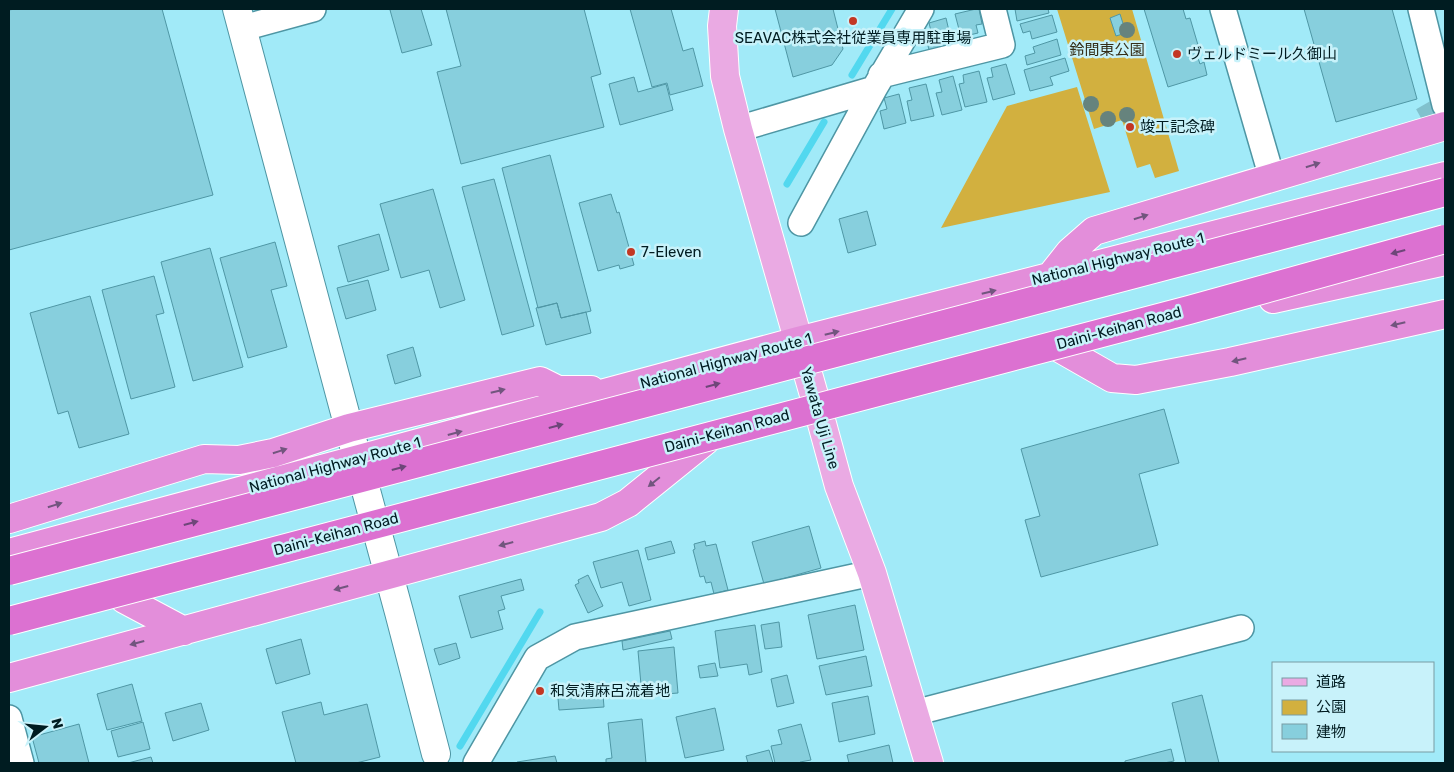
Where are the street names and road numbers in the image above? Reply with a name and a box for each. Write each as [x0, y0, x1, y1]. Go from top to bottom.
street label: National Highway Route 1 [1030, 229, 1206, 289]
street label: Daini-Keihan Road [1055, 303, 1183, 353]
street label: National Highway Route 1 [638, 329, 814, 393]
street label: Yawata Uji Line [797, 365, 843, 471]
street label: Daini-Keihan Road [663, 406, 791, 456]
street label: National Highway Route 1 [247, 433, 423, 497]
street label: Daini-Keihan Road [272, 509, 400, 559]

